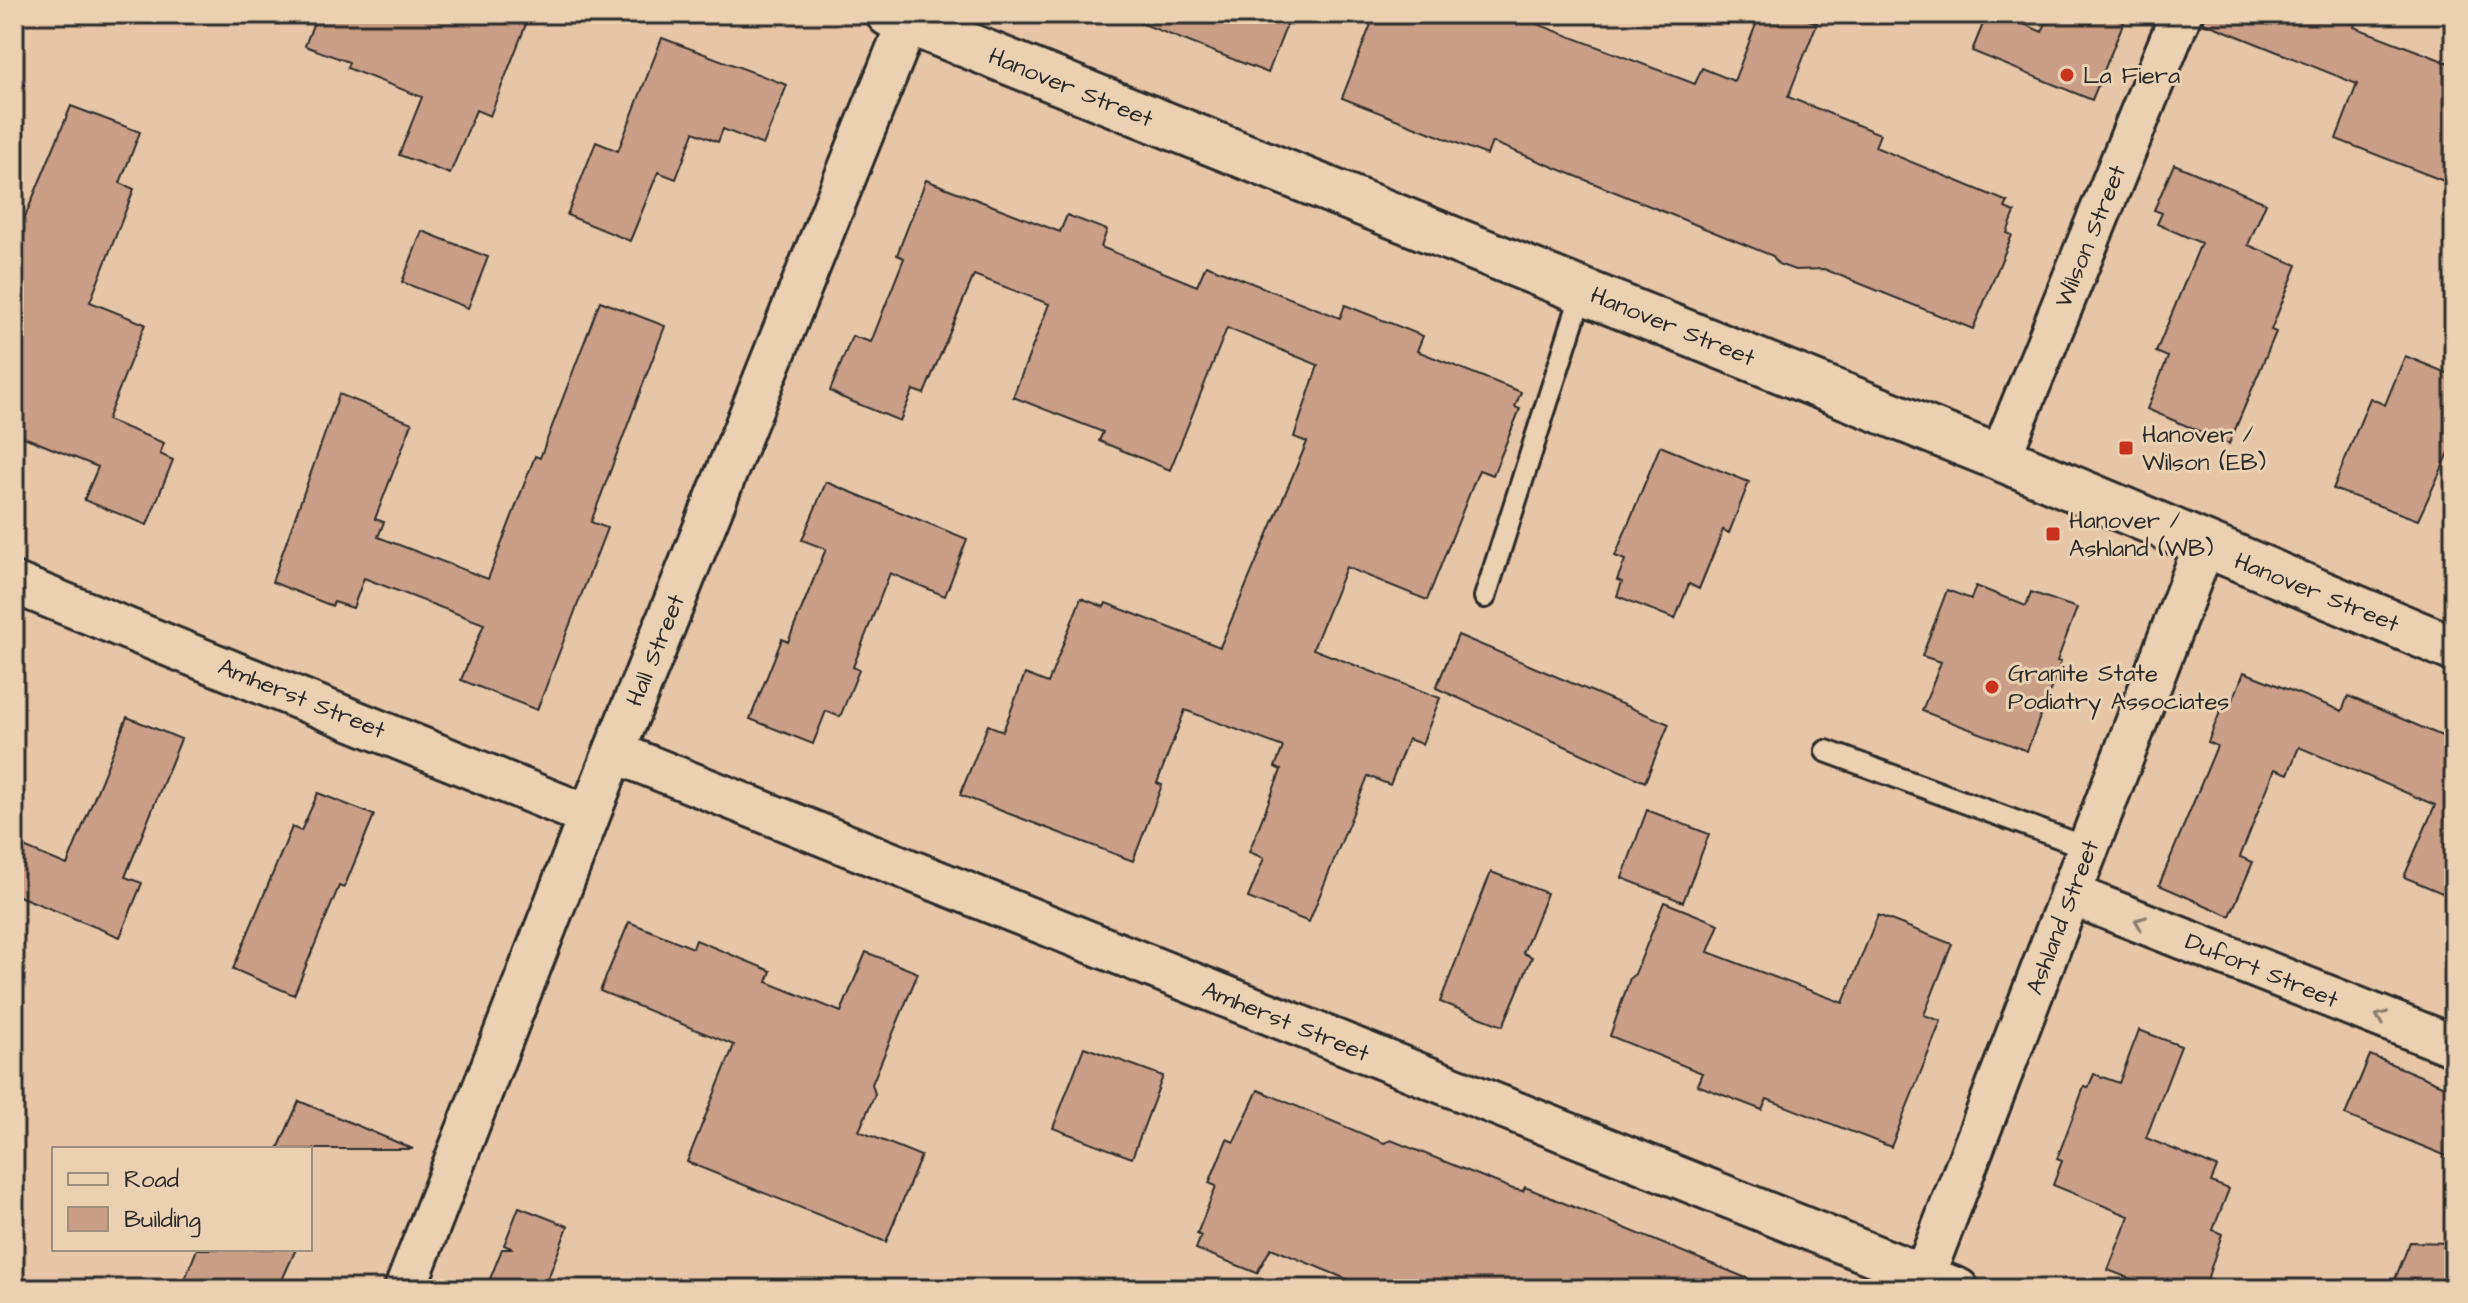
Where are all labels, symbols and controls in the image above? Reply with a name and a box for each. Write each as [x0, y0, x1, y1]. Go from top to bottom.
street label: Hanover Street [983, 39, 1158, 136]
place label: La Fiera [2083, 59, 2180, 93]
marker: La Fiera [2058, 66, 2076, 84]
street label: Wilson Street [2047, 160, 2135, 313]
street label: Hanover Street [1585, 278, 1760, 375]
place label: Hanover / Wilson (EB) [2142, 418, 2266, 480]
marker: Hanover / Wilson (EB) [2117, 439, 2135, 457]
place label: Hanover / Ashland (WB) [2069, 504, 2213, 566]
marker: Hanover / Ashland (WB) [2044, 525, 2062, 543]
street label: Hanover Street [2229, 544, 2404, 641]
street label: Hall Street [618, 589, 694, 711]
street label: Amherst Street [213, 650, 391, 748]
place label: Granite State Podiatry Associates [2008, 657, 2229, 720]
marker: Granite State Podiatry Associates [1983, 678, 2001, 696]
street label: Ashland Street [2018, 835, 2108, 1000]
one-way arrow [2133, 915, 2147, 932]
street label: Dufort Street [2180, 925, 2343, 1017]
street label: Amherst Street [1197, 973, 1375, 1071]
one-way arrow [2375, 1010, 2389, 1027]
legend [52, 1147, 312, 1251]
text: Road [124, 1163, 179, 1197]
text: Building [124, 1203, 201, 1238]

